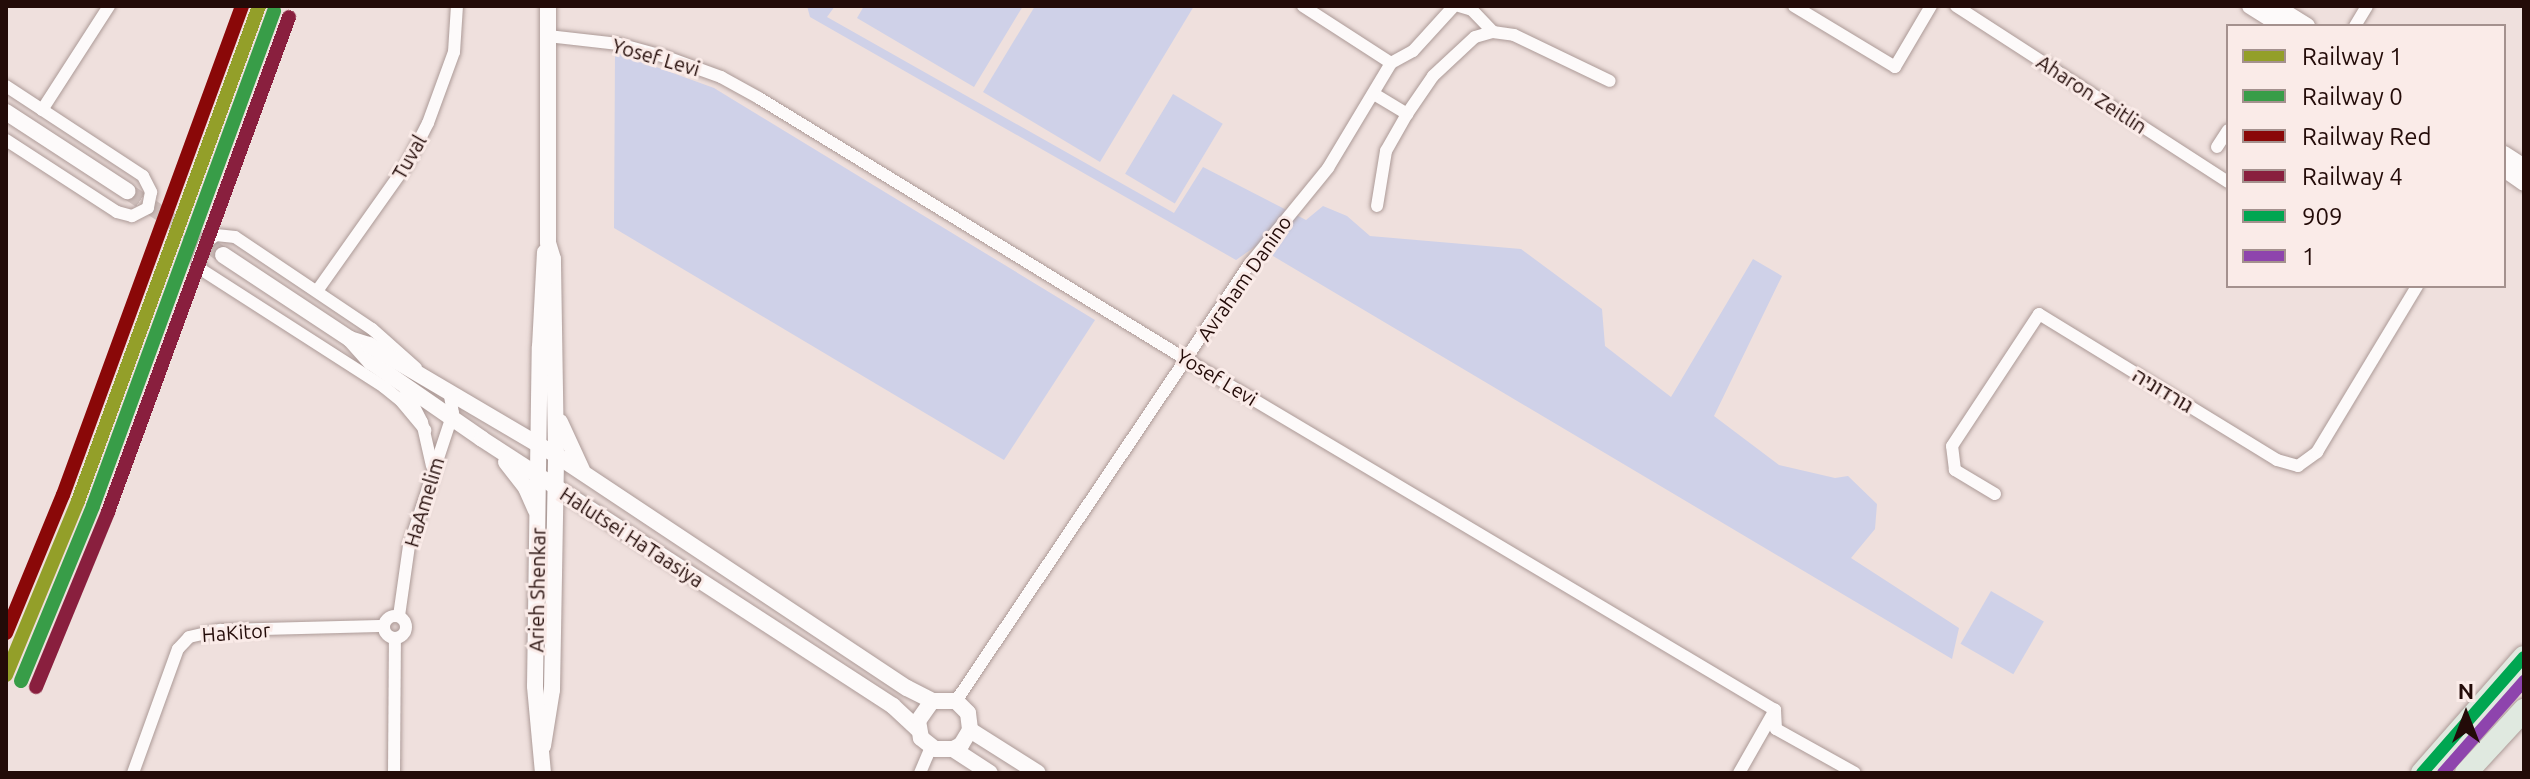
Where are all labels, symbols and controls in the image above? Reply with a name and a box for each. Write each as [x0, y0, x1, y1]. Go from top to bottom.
legend [2226, 24, 2506, 288]
street label: Yosef Levi [609, 33, 703, 81]
text: Railway 1 [2302, 43, 2403, 70]
street label: Aharon Zeitlin [2032, 49, 2152, 139]
text: Railway 0 [2302, 83, 2403, 110]
text: Railway Red [2302, 123, 2432, 150]
street label: Tuval [387, 131, 431, 183]
text: Railway 4 [2302, 163, 2403, 190]
text: 909 [2302, 203, 2343, 230]
street label: Avraham Danino [1192, 211, 1296, 345]
text: 1 [2302, 243, 2316, 270]
street label: Yosef Levi [1172, 343, 1262, 411]
street label: גורדוניה [2129, 363, 2197, 417]
street label: HaAmelim [399, 454, 449, 550]
street label: Halutsei HaTaasiya [556, 482, 708, 592]
street label: Arieh Shenkar [524, 527, 550, 653]
street label: HaKitor [201, 618, 271, 646]
north arrow [2426, 675, 2506, 755]
text: N [2458, 678, 2474, 703]

